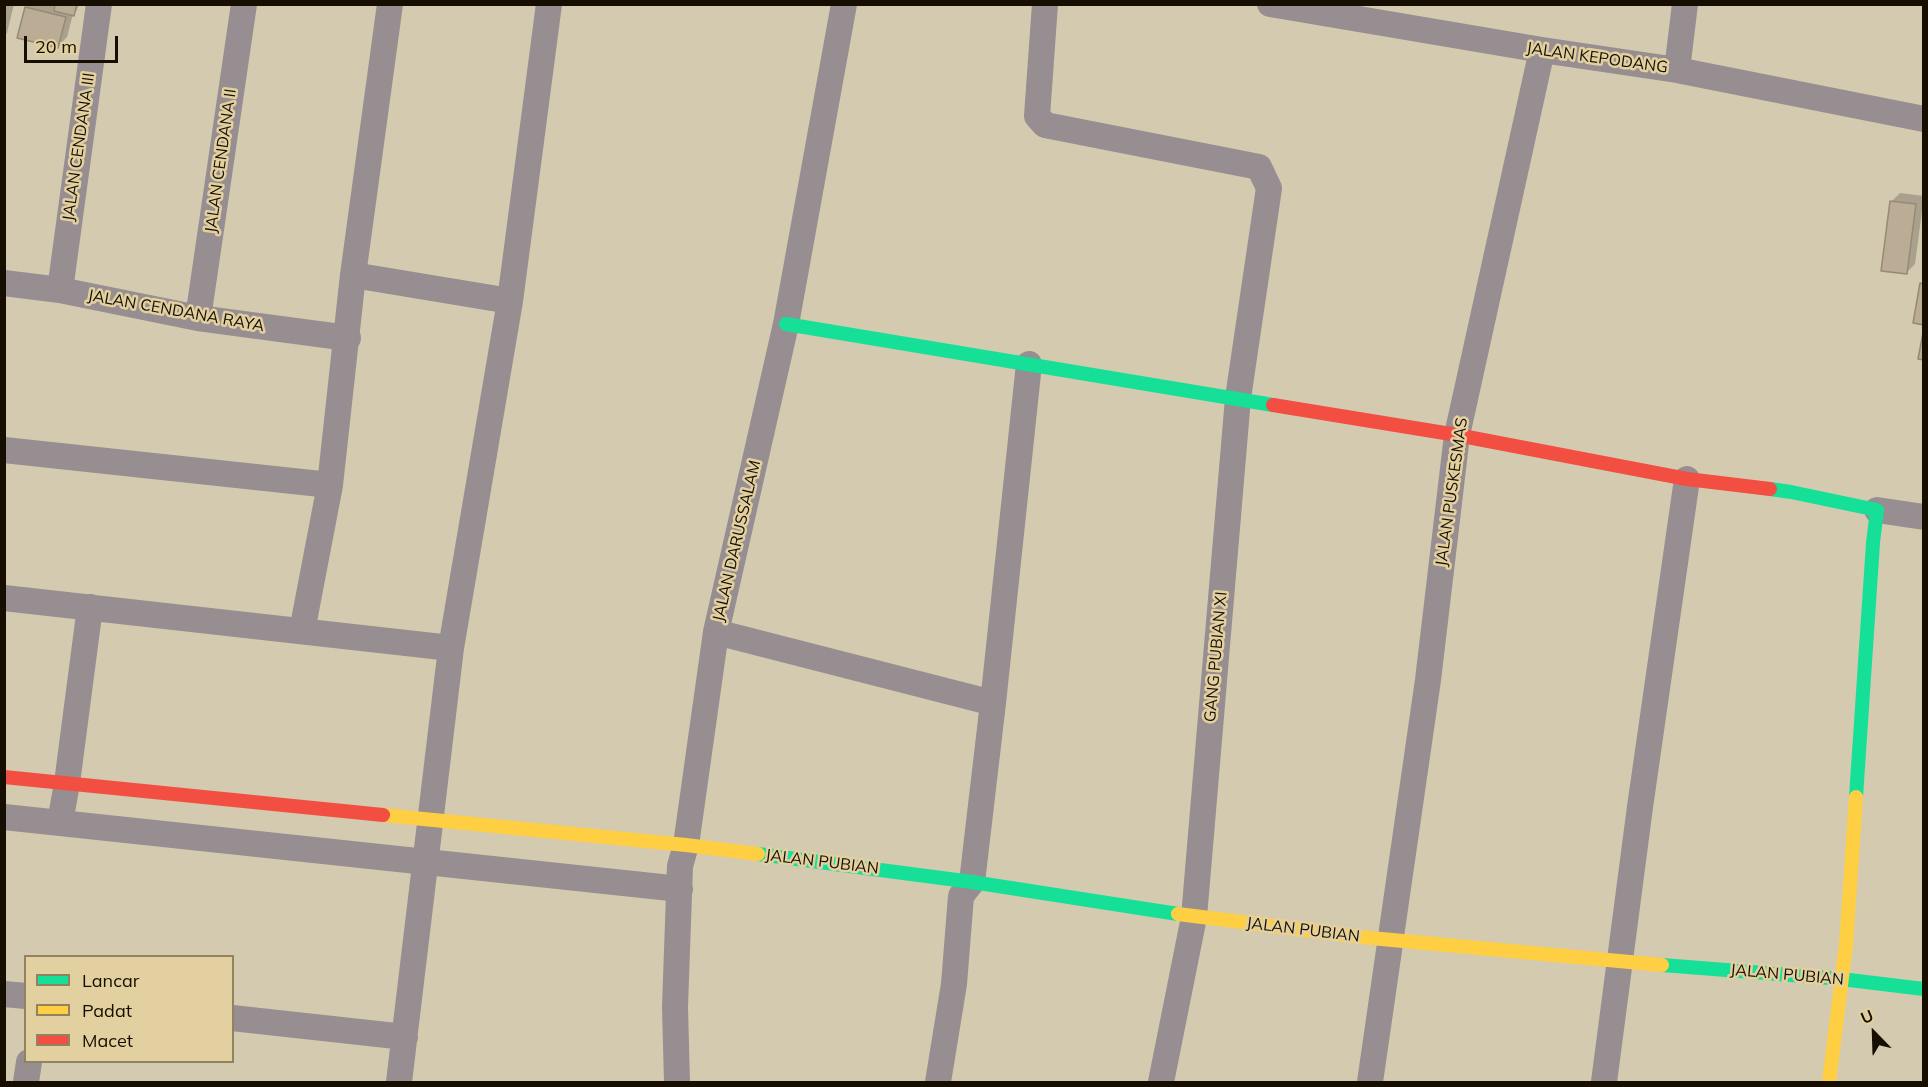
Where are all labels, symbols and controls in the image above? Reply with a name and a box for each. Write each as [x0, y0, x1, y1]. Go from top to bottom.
scale bar [27, 24, 122, 62]
text: 20 m [35, 35, 77, 58]
street label: JALAN KEPODANG [1525, 39, 1669, 77]
street label: JALAN CENDANA III [59, 72, 99, 222]
street label: JALAN CENDANA II [201, 88, 241, 234]
street label: JALAN CENDANA RAYA [86, 286, 266, 336]
street label: JALAN PUSKESMAS [1432, 416, 1472, 568]
street label: JALAN DARUSSALAM [709, 458, 765, 624]
street label: GANG PUBIAN XI [1201, 591, 1231, 723]
street label: JALAN PUBIAN [764, 846, 880, 878]
street label: JALAN PUBIAN [1245, 914, 1361, 946]
legend [24, 955, 234, 1063]
street label: JALAN PUBIAN [1729, 960, 1845, 990]
text: Lancar [82, 969, 139, 992]
text: Padat [82, 999, 132, 1022]
north arrow [1844, 1003, 1904, 1063]
text: U [1858, 1005, 1876, 1028]
text: Macet [82, 1029, 133, 1052]

